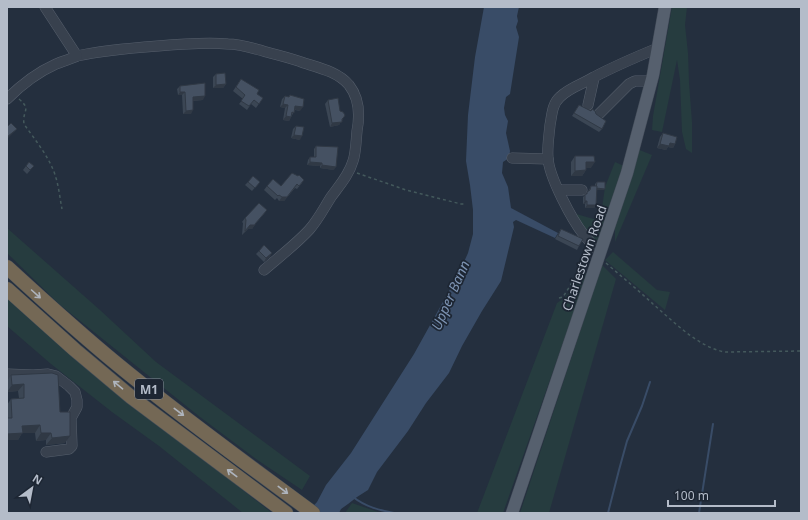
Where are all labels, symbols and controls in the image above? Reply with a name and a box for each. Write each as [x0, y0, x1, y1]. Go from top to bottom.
street label: Charlestown Road [557, 203, 611, 313]
water label: Upper Bann [426, 257, 474, 333]
one-way arrow [31, 289, 41, 299]
road number: M1 [135, 379, 163, 399]
one-way arrow [112, 381, 123, 390]
one-way arrow [173, 408, 184, 417]
north arrow [12, 468, 52, 508]
one-way arrow [227, 469, 238, 477]
text: N [30, 470, 45, 488]
scale bar [668, 482, 775, 508]
one-way arrow [277, 486, 288, 495]
text: 100 m [674, 487, 709, 504]

